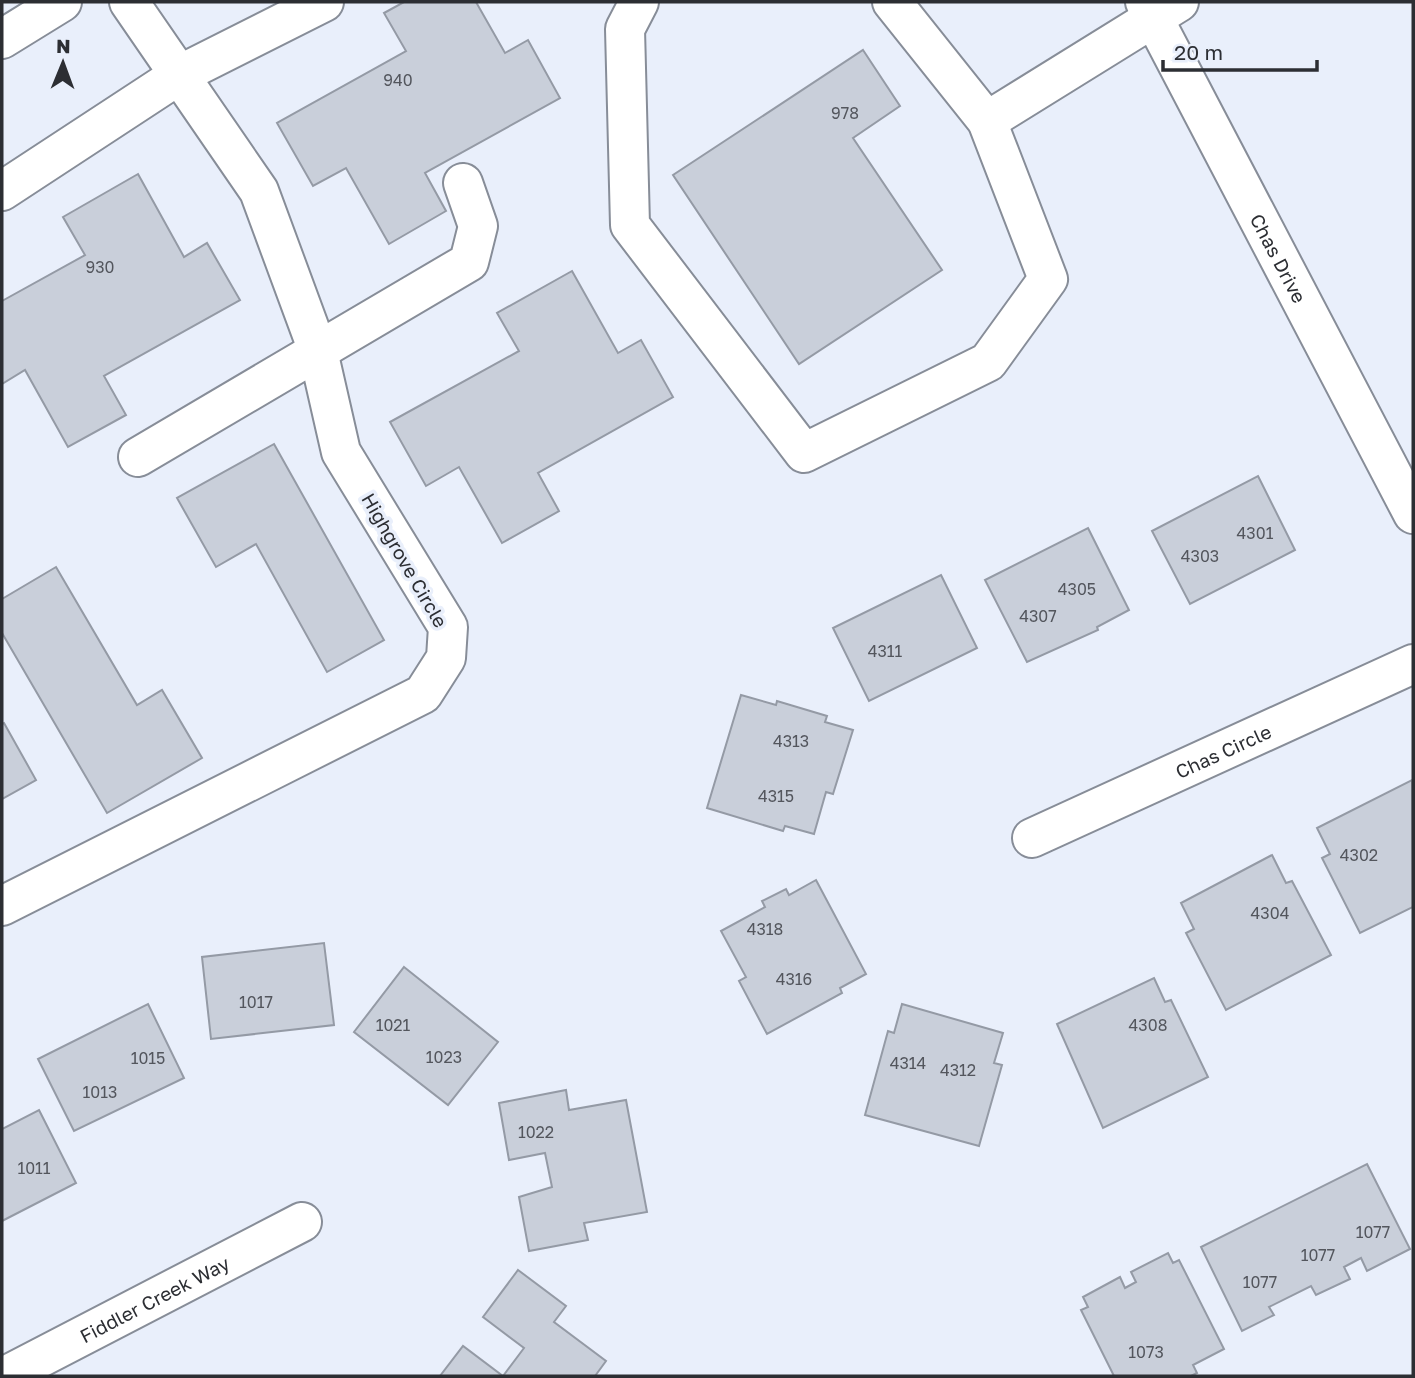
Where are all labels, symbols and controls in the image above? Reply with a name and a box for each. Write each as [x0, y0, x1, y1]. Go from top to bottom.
north arrow [28, 28, 98, 98]
scale bar [1163, 28, 1317, 72]
text: N [56, 34, 71, 57]
text: 20 m [1174, 39, 1223, 65]
house number: 940 [383, 70, 413, 90]
house number: 978 [831, 103, 859, 123]
street label: Chas Drive [1246, 210, 1312, 306]
house number: 930 [86, 257, 114, 277]
street label: Highgrove Circle [357, 489, 453, 631]
house number: 4301 [1237, 523, 1274, 543]
house number: 4303 [1181, 546, 1219, 566]
house number: 4305 [1058, 579, 1096, 599]
house number: 4307 [1019, 606, 1057, 626]
house number: 4311 [868, 641, 903, 661]
street label: Chas Circle [1172, 719, 1275, 783]
house number: 4313 [773, 731, 809, 751]
house number: 4315 [758, 786, 794, 806]
house number: 4302 [1340, 845, 1378, 865]
house number: 4304 [1251, 903, 1289, 923]
house number: 4318 [747, 919, 783, 939]
house number: 4316 [776, 969, 812, 989]
house number: 1017 [239, 992, 273, 1012]
house number: 1021 [376, 1015, 411, 1035]
house number: 4308 [1129, 1015, 1167, 1035]
house number: 1023 [426, 1047, 462, 1067]
house number: 1015 [131, 1048, 165, 1068]
house number: 4314 [890, 1053, 926, 1073]
house number: 4312 [940, 1060, 976, 1080]
house number: 1013 [83, 1082, 117, 1102]
house number: 1022 [518, 1122, 554, 1142]
house number: 1011 [17, 1158, 51, 1178]
house number: 1077 [1356, 1222, 1390, 1242]
house number: 1077 [1301, 1245, 1335, 1265]
street label: Fiddler Creek Way [76, 1250, 233, 1347]
house number: 1077 [1243, 1272, 1277, 1292]
house number: 1073 [1128, 1342, 1164, 1362]

